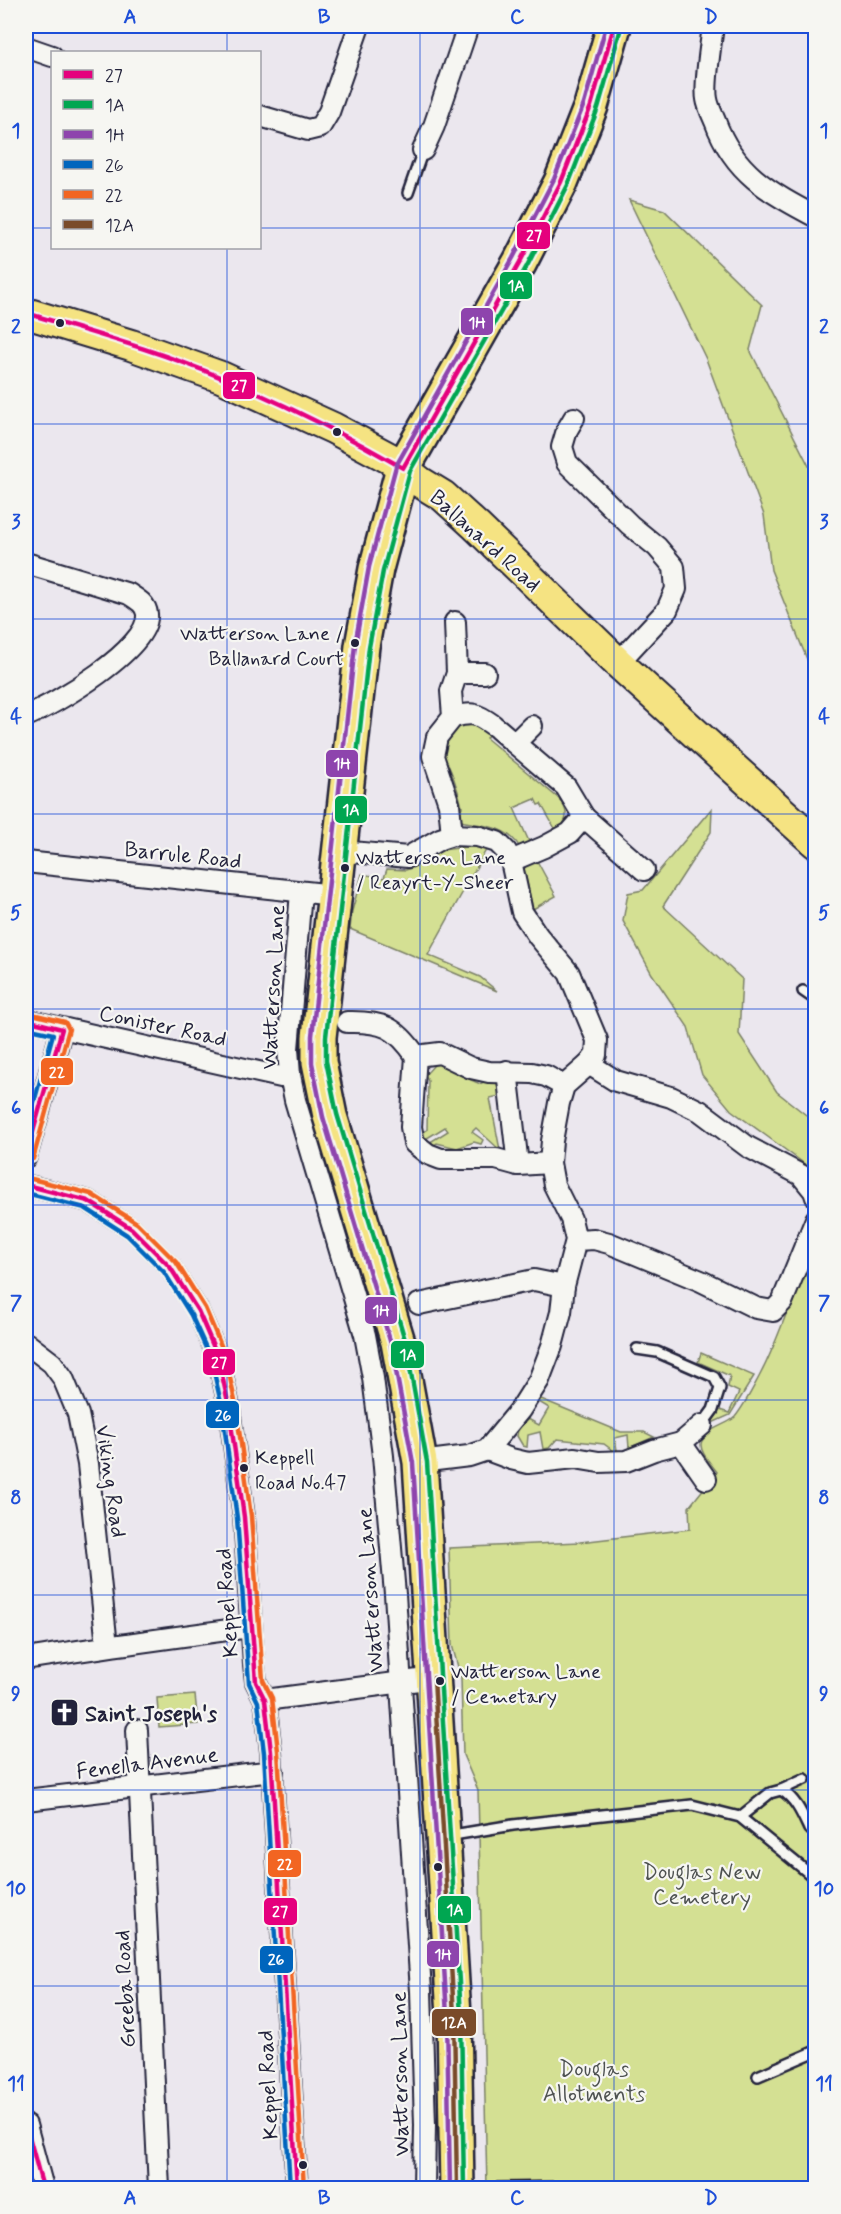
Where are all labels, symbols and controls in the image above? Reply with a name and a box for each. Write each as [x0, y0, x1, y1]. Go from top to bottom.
text: A [123, 4, 137, 31]
text: B [318, 4, 331, 31]
text: C [510, 4, 525, 31]
text: D [704, 4, 718, 31]
legend [51, 51, 261, 249]
text: 27 [105, 64, 123, 88]
text: 1A [105, 94, 125, 118]
text: 1 [12, 118, 20, 145]
text: 1 [820, 118, 828, 145]
text: 1H [105, 124, 125, 148]
text: 26 [105, 154, 124, 178]
text: 22 [105, 184, 123, 208]
text: 12A [105, 214, 134, 238]
line badge: 27 [516, 221, 551, 250]
text: 27 [526, 226, 542, 247]
line badge: 1A [499, 271, 533, 300]
text: 1A [507, 276, 525, 297]
line badge: 1H [460, 307, 494, 336]
text: 1H [468, 313, 486, 334]
text: 2 [11, 314, 21, 341]
text: 2 [819, 314, 829, 341]
unlabelled marker [54, 317, 66, 329]
line badge: 27 [222, 371, 256, 400]
text: 27 [231, 376, 247, 397]
unlabelled marker [331, 426, 343, 438]
street label: Ballanard Road [423, 484, 546, 599]
text: 3 [11, 509, 21, 536]
text: 3 [819, 509, 829, 536]
place label: Watterson Lane / Ballanard Court [180, 621, 344, 673]
marker: Watterson Lane / Ballanard Court [349, 637, 361, 649]
text: 4 [10, 704, 22, 731]
text: 4 [818, 704, 830, 731]
line badge: 1H [325, 749, 359, 778]
text: 1H [333, 754, 351, 775]
line badge: 1A [334, 795, 368, 824]
text: 1A [342, 800, 360, 821]
street label: Barrule Road [123, 836, 243, 876]
place label: Watterson Lane / Reayrt-Y-Sheer [356, 845, 514, 897]
marker: Watterson Lane / Reayrt-Y-Sheer [339, 862, 351, 874]
text: 5 [10, 900, 22, 927]
text: 5 [818, 900, 830, 927]
street label: Watterson Lane [256, 904, 292, 1070]
street label: Conister Road [96, 1000, 229, 1054]
line badge: 22 [40, 1057, 74, 1086]
text: 22 [49, 1063, 65, 1084]
text: 6 [11, 1095, 21, 1122]
text: 6 [819, 1095, 829, 1122]
text: 7 [10, 1290, 22, 1317]
text: 7 [818, 1290, 830, 1317]
line badge: 1H [364, 1296, 398, 1325]
text: 1H [372, 1301, 390, 1322]
line badge: 1A [390, 1340, 425, 1369]
text: 1A [399, 1345, 417, 1366]
line badge: 27 [202, 1348, 236, 1376]
text: 27 [211, 1353, 227, 1374]
line badge: 26 [205, 1400, 240, 1429]
text: 26 [215, 1406, 231, 1427]
street label: Viking Road [87, 1423, 132, 1540]
place label: Keppell Road No.47 [255, 1445, 346, 1497]
marker: Keppell Road No.47 [238, 1462, 250, 1474]
text: 8 [10, 1485, 22, 1512]
text: 8 [818, 1485, 830, 1512]
street label: Watterson Lane [351, 1506, 391, 1673]
street label: Keppel Road [210, 1547, 246, 1659]
place label: Watterson Lane / Cemetary [451, 1659, 601, 1711]
marker: Watterson Lane / Cemetary [434, 1675, 446, 1687]
text: 9 [11, 1681, 21, 1708]
text: 9 [819, 1681, 829, 1708]
church icon: Saint Joseph's [48, 1697, 80, 1729]
place label: Saint Joseph's [85, 1701, 217, 1729]
street label: Fenella Avenue [75, 1741, 220, 1787]
line badge: 22 [267, 1849, 302, 1878]
text: 22 [277, 1855, 293, 1876]
park label: Douglas New Cemetery [643, 1859, 761, 1912]
unlabelled marker [432, 1861, 444, 1873]
text: 10 [6, 1876, 26, 1903]
text: 10 [814, 1876, 834, 1903]
line badge: 1A [437, 1895, 472, 1924]
line badge: 27 [263, 1897, 298, 1926]
text: 1A [446, 1900, 464, 1921]
text: 27 [272, 1902, 288, 1923]
street label: Greeba Road [109, 1929, 143, 2049]
line badge: 1H [426, 1940, 460, 1968]
line badge: 26 [259, 1945, 294, 1974]
text: 1H [434, 1945, 452, 1966]
text: 26 [268, 1950, 284, 1971]
street label: Watterson Lane [386, 1991, 416, 2157]
line badge: 12A [431, 2008, 477, 2037]
text: 12A [441, 2013, 467, 2034]
street label: Keppel Road [252, 2029, 286, 2140]
park label: Douglas Allotments [543, 2056, 646, 2109]
text: 11 [7, 2071, 25, 2098]
text: 11 [815, 2071, 833, 2098]
unlabelled marker [297, 2159, 309, 2171]
text: A [123, 2185, 137, 2212]
text: B [318, 2185, 331, 2212]
text: C [510, 2185, 525, 2212]
text: D [704, 2185, 718, 2212]

